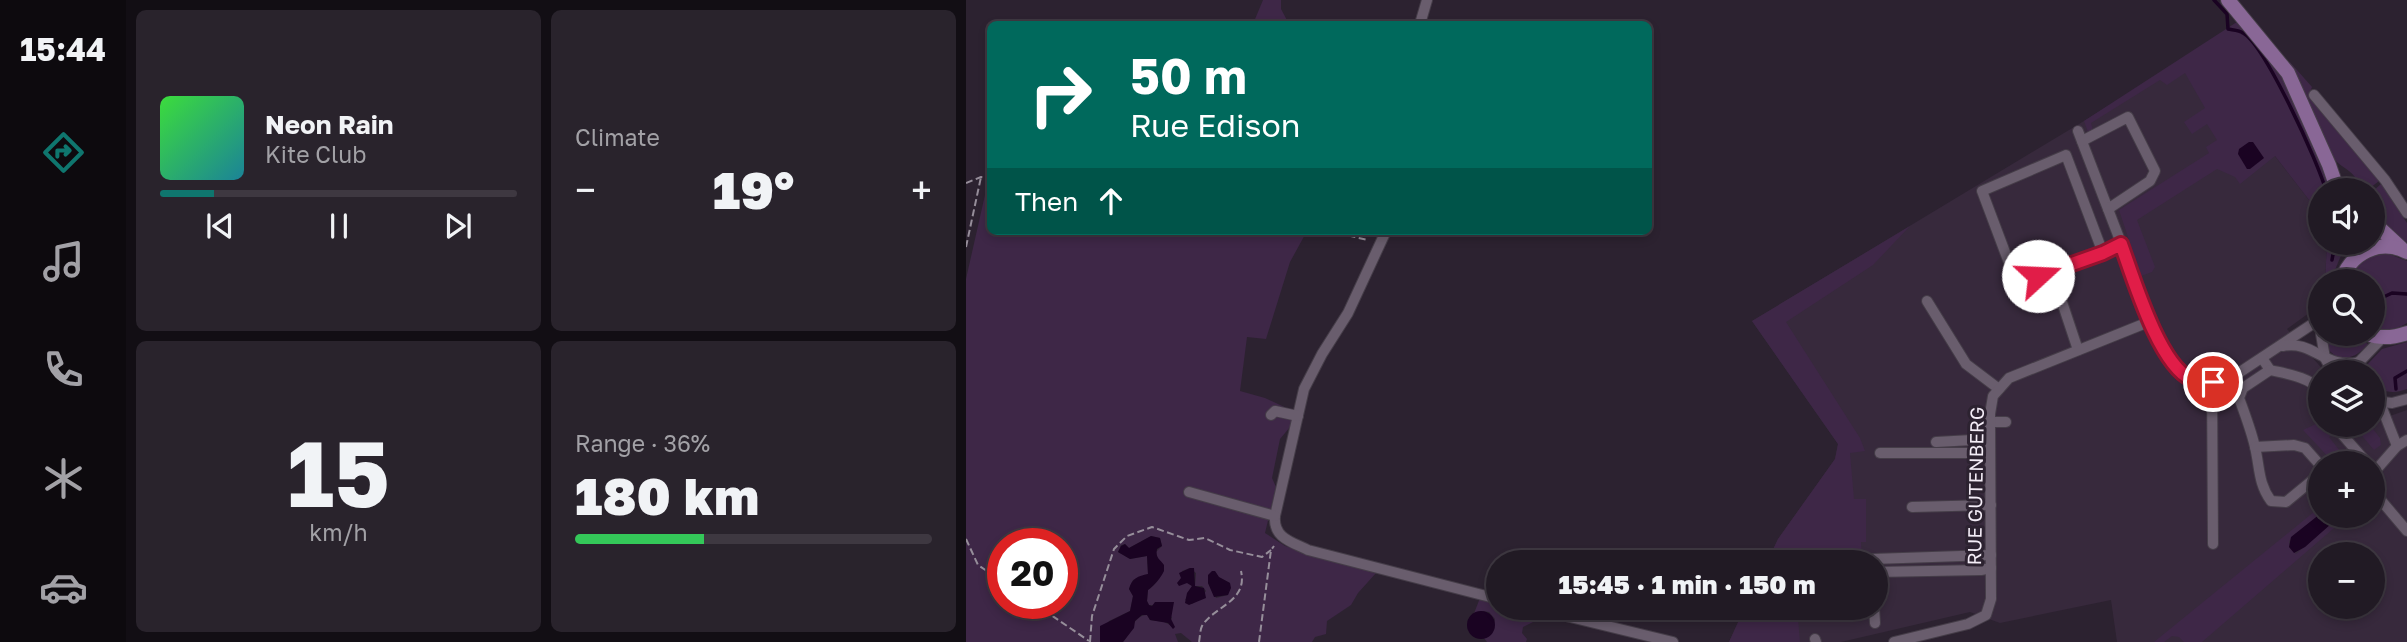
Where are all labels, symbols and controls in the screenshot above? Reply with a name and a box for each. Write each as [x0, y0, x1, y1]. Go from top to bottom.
text: 15:44 [20, 30, 106, 68]
text: 50 m [1130, 46, 1247, 105]
icon: right [1015, 49, 1106, 140]
text: Rue Edison [1130, 106, 1300, 144]
text: Neon Rain [265, 109, 394, 140]
text: Climate [575, 123, 660, 151]
icon: directions [39, 128, 88, 177]
text: Kite Club [265, 140, 366, 168]
text: 19° [713, 158, 794, 220]
text: − [575, 167, 596, 212]
text: + [911, 167, 932, 212]
map controls [2308, 178, 2385, 619]
button: sound [2308, 178, 2385, 255]
icon: ahead [1092, 182, 1130, 220]
text: Then [1015, 186, 1078, 217]
icon: previous [201, 207, 239, 245]
icon: pause [320, 207, 358, 245]
icon: next [439, 207, 477, 245]
icon: music [39, 237, 88, 286]
position arrow [2001, 239, 2075, 313]
button: search [2308, 269, 2385, 346]
icon: phone [39, 345, 88, 394]
pin [2183, 352, 2243, 412]
button: layers [2308, 360, 2385, 437]
icon: arrive [2194, 363, 2232, 401]
street label: RUE GUTENBERG [1962, 406, 1988, 566]
text: 15 [287, 418, 390, 527]
text: Range · 36% [575, 429, 710, 457]
button: + [2308, 451, 2385, 528]
icon: climate [39, 454, 88, 503]
text: 180 km [575, 464, 759, 526]
text: km/h [309, 518, 368, 546]
speed limit sign: 20 [987, 528, 1078, 619]
button: − [2308, 542, 2385, 619]
icon: car [39, 563, 88, 612]
text: 15:45 · 1 min · 150 m [1558, 569, 1816, 600]

